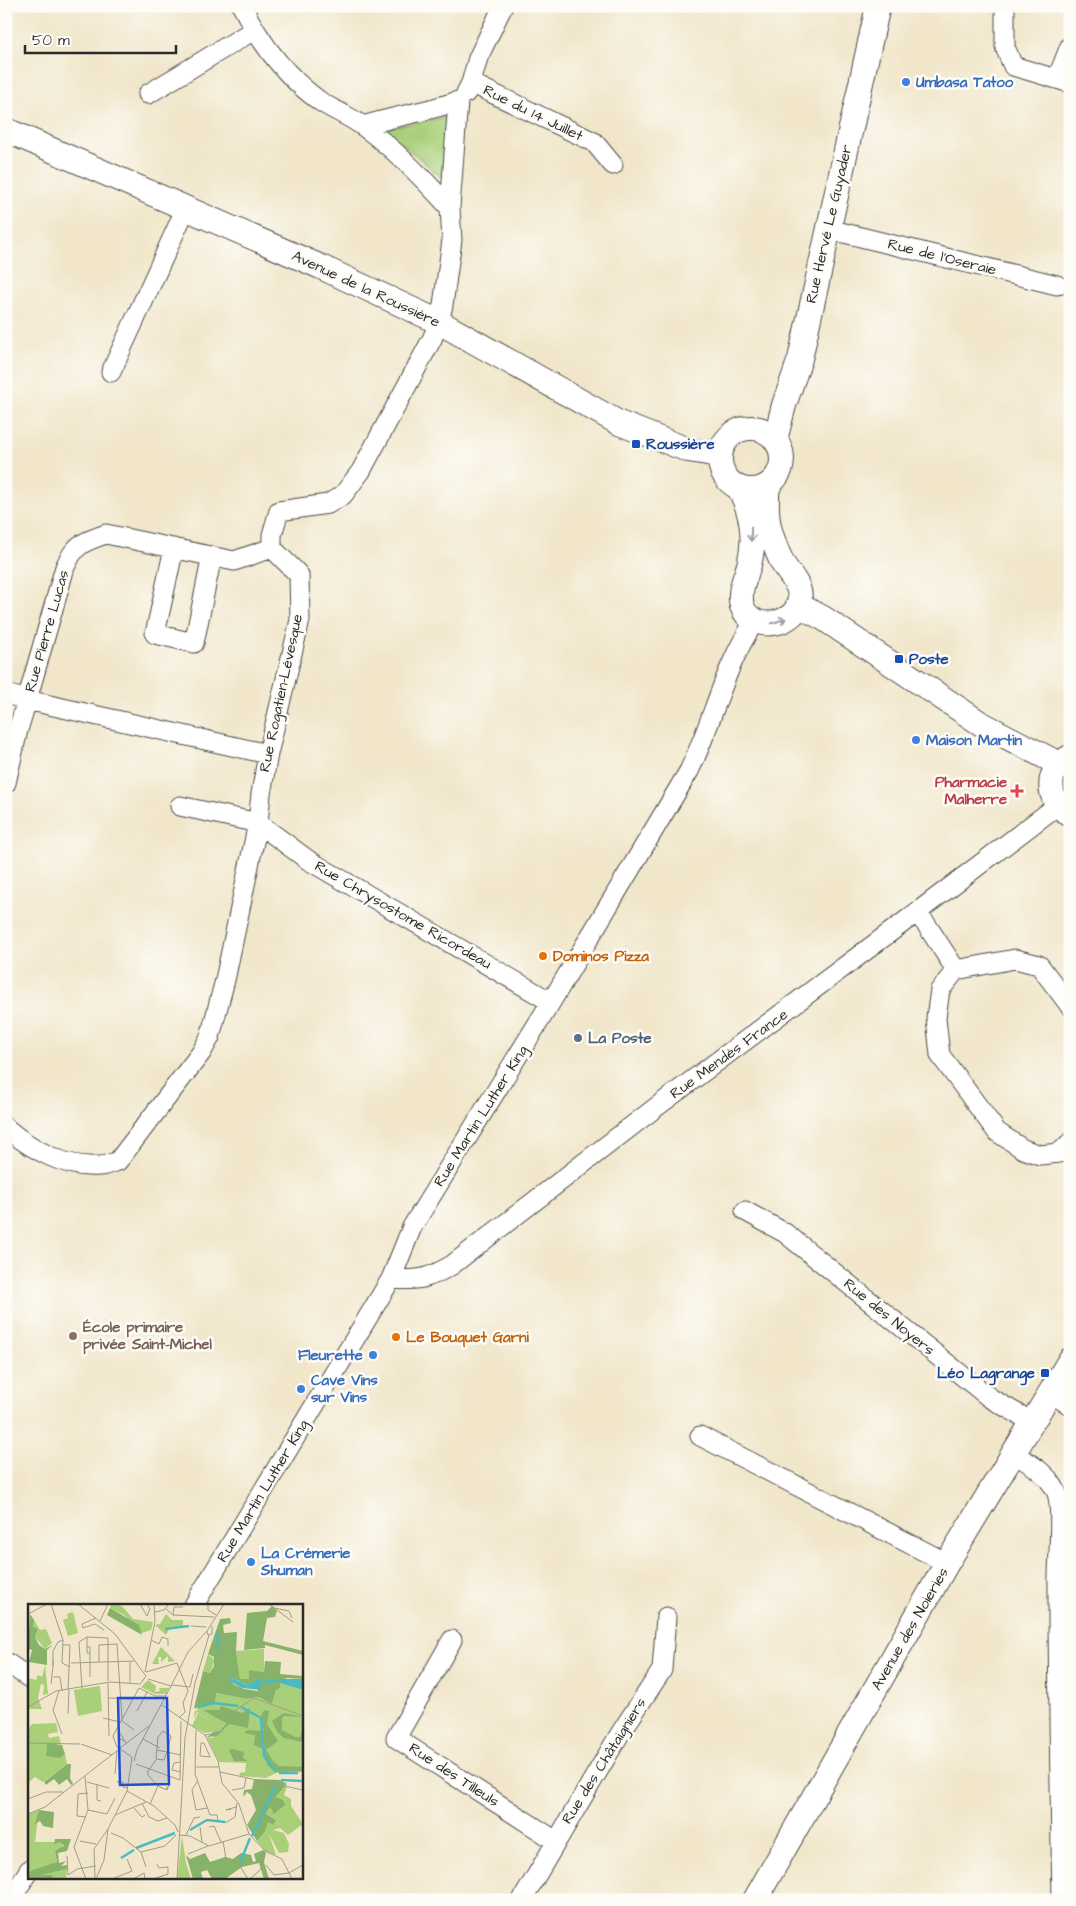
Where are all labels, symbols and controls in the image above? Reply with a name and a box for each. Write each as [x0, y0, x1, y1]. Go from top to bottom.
scale bar [25, 22, 176, 54]
text: 50 m [32, 30, 70, 51]
place label: Umbasa Tatoo [916, 72, 1014, 93]
marker: Umbasa Tatoo [900, 76, 912, 88]
street label: Rue du 14 Juillet [480, 80, 586, 146]
street label: Rue Hervé Le Guyader [801, 143, 858, 306]
street label: Rue de l'Oseraie [886, 233, 998, 281]
street label: Avenue de la Roussière [289, 245, 443, 333]
place label: Roussière [646, 434, 715, 455]
marker: Roussière [630, 438, 642, 450]
one-way arrow [746, 526, 756, 542]
street label: Rue Pierre Lucas [20, 567, 75, 694]
street label: Rue Rogatien-Lévesque [254, 612, 309, 774]
one-way arrow [771, 615, 787, 625]
place label: Poste [909, 649, 949, 670]
marker: Poste [893, 653, 905, 665]
place label: Maison Martin [926, 730, 1022, 751]
marker: Maison Martin [910, 734, 922, 746]
place label: Pharmacie Malherre [935, 772, 1007, 810]
marker: Pharmacie Malherre [1011, 785, 1023, 797]
street label: Rue Chrysostome Ricordeau [310, 856, 496, 975]
place label: Dominos Pizza [553, 946, 649, 967]
marker: Dominos Pizza [537, 950, 549, 962]
street label: Rue Mendès France [666, 1004, 792, 1104]
place label: La Poste [588, 1028, 652, 1049]
marker: La Poste [572, 1032, 584, 1044]
street label: Rue Martin Luther King [429, 1041, 534, 1191]
street label: Rue des Noyers [838, 1274, 939, 1361]
place label: École primaire privée Saint-Michel [83, 1317, 212, 1355]
place label: Le Bouquet Garni [406, 1327, 530, 1348]
marker: École primaire privée Saint-Michel [67, 1330, 79, 1342]
marker: Le Bouquet Garni [390, 1331, 402, 1343]
place label: Fleurette [298, 1345, 363, 1366]
marker: Fleurette [367, 1349, 379, 1361]
place label: Léo Lagrange [937, 1363, 1035, 1386]
marker: Léo Lagrange [1039, 1367, 1051, 1379]
place label: Cave Vins sur Vins [311, 1370, 378, 1408]
marker: Cave Vins sur Vins [295, 1383, 307, 1395]
street label: Rue Martin Luther King [212, 1415, 315, 1567]
place label: La Crémerie Shuman [260, 1543, 351, 1581]
marker: La Crémerie Shuman [245, 1556, 257, 1568]
street label: Avenue des Noieries [866, 1563, 954, 1694]
inset map [28, 1604, 302, 1878]
street label: Rue des Châtaigniers [557, 1694, 652, 1829]
street label: Rue des Tilleuls [405, 1738, 504, 1812]

